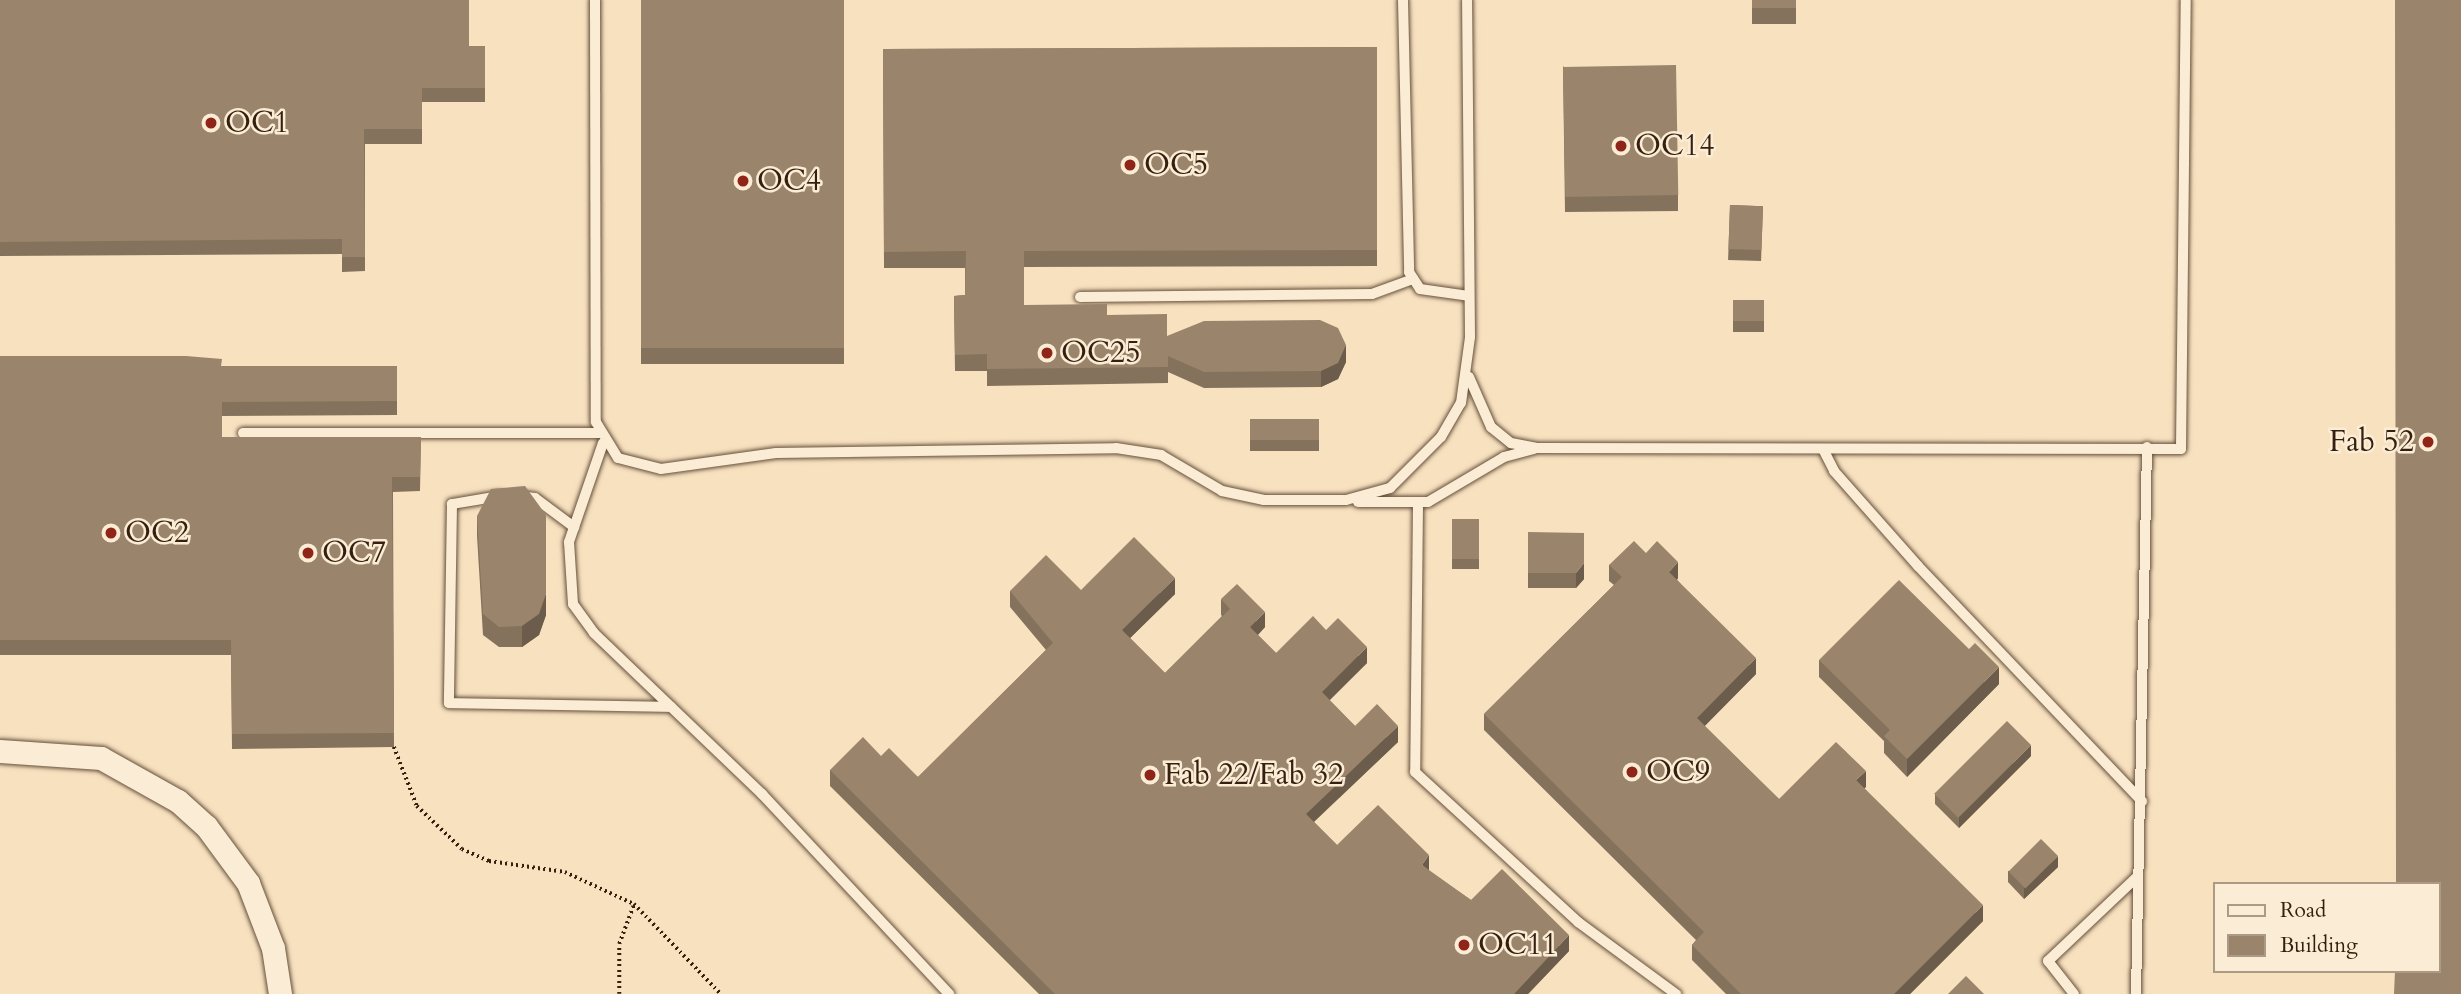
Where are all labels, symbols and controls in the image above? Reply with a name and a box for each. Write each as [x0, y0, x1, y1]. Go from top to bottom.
place label: OC1 [225, 105, 289, 141]
marker: OC1 [203, 115, 219, 131]
place label: OC14 [1635, 128, 1715, 164]
marker: OC14 [1613, 138, 1629, 154]
place label: OC5 [1144, 147, 1208, 183]
marker: OC5 [1122, 157, 1138, 173]
place label: OC4 [757, 163, 821, 199]
marker: OC4 [735, 173, 751, 189]
place label: OC25 [1061, 335, 1141, 371]
marker: OC25 [1039, 345, 1055, 361]
place label: Fab 52 [2329, 424, 2414, 460]
marker: Fab 52 [2420, 434, 2436, 450]
place label: OC2 [125, 515, 189, 551]
marker: OC2 [103, 525, 119, 541]
place label: OC7 [322, 535, 386, 571]
marker: OC7 [300, 545, 316, 561]
place label: OC9 [1646, 754, 1710, 790]
place label: Fab 22/Fab 32 [1164, 757, 1344, 793]
marker: OC9 [1624, 764, 1640, 780]
marker: Fab 22/Fab 32 [1142, 767, 1158, 783]
legend [2212, 882, 2440, 973]
text: Road [2280, 896, 2326, 925]
place label: OC11 [1478, 927, 1558, 963]
text: Building [2280, 931, 2358, 960]
marker: OC11 [1456, 937, 1472, 953]

